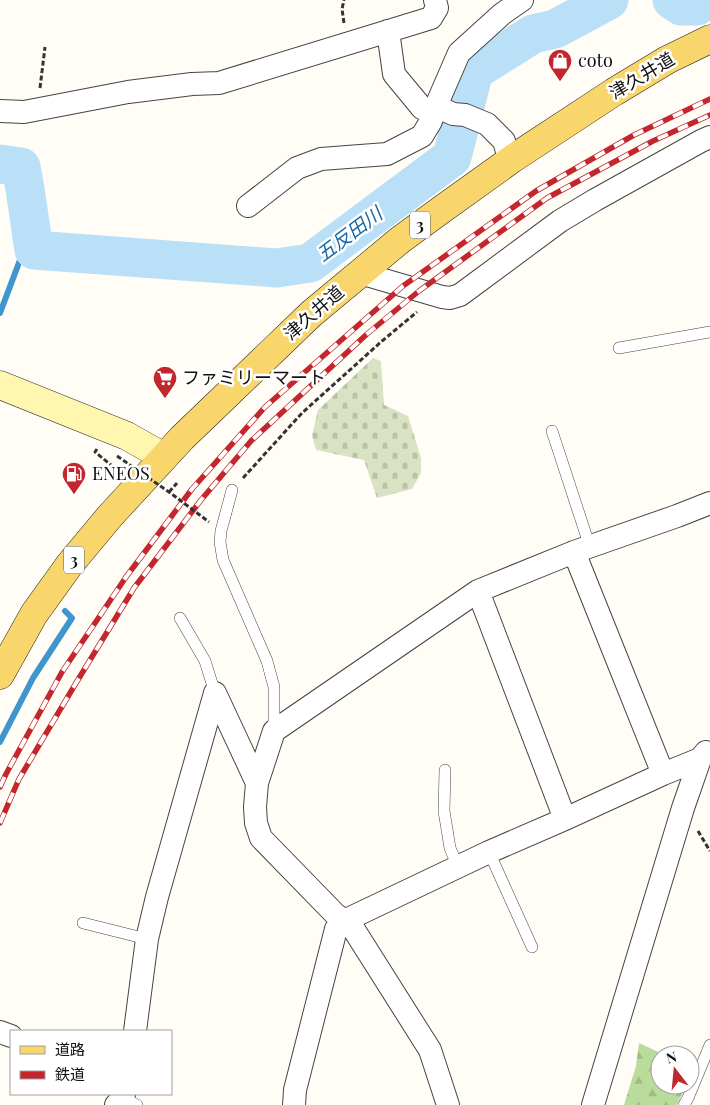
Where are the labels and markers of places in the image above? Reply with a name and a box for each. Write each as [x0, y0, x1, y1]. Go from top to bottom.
shop icon: coto [547, 48, 573, 82]
place label: coto [578, 48, 613, 72]
supermarket icon: ファミリーマート [152, 365, 178, 399]
place label: ファミリーマート [182, 365, 326, 389]
fuel station icon: ENEOS [61, 461, 87, 495]
place label: ENEOS [92, 461, 150, 485]

